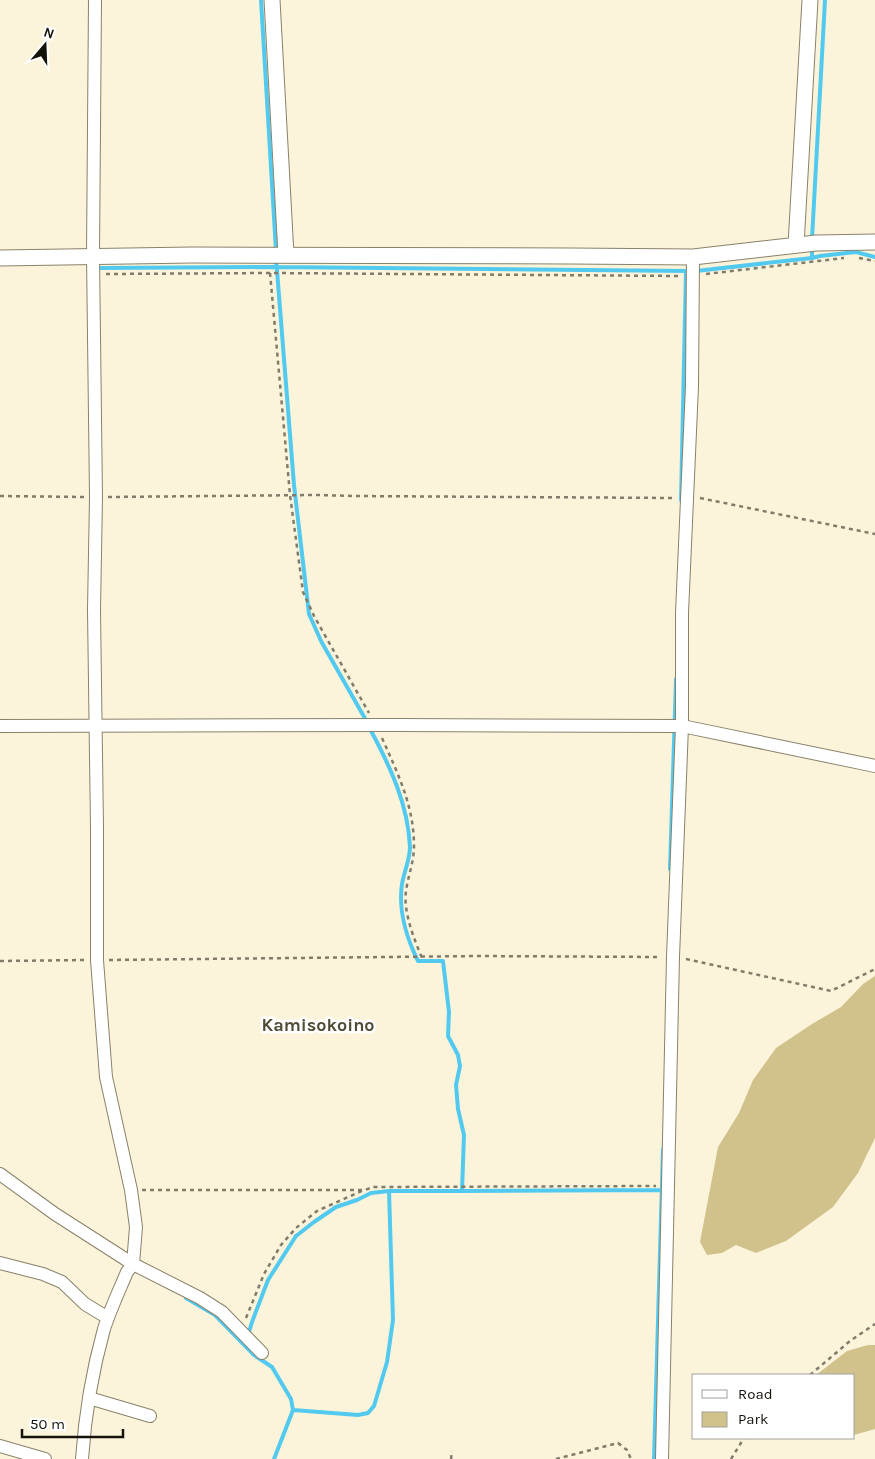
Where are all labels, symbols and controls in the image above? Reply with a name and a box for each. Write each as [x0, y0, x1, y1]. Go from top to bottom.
north arrow [20, 20, 70, 70]
text: N [42, 24, 57, 43]
district label: Kamisokoino [261, 1014, 375, 1036]
legend [692, 1374, 855, 1439]
text: Road [738, 1385, 773, 1403]
scale bar [22, 1406, 124, 1438]
text: Park [738, 1410, 768, 1428]
text: 50 m [30, 1415, 65, 1433]

